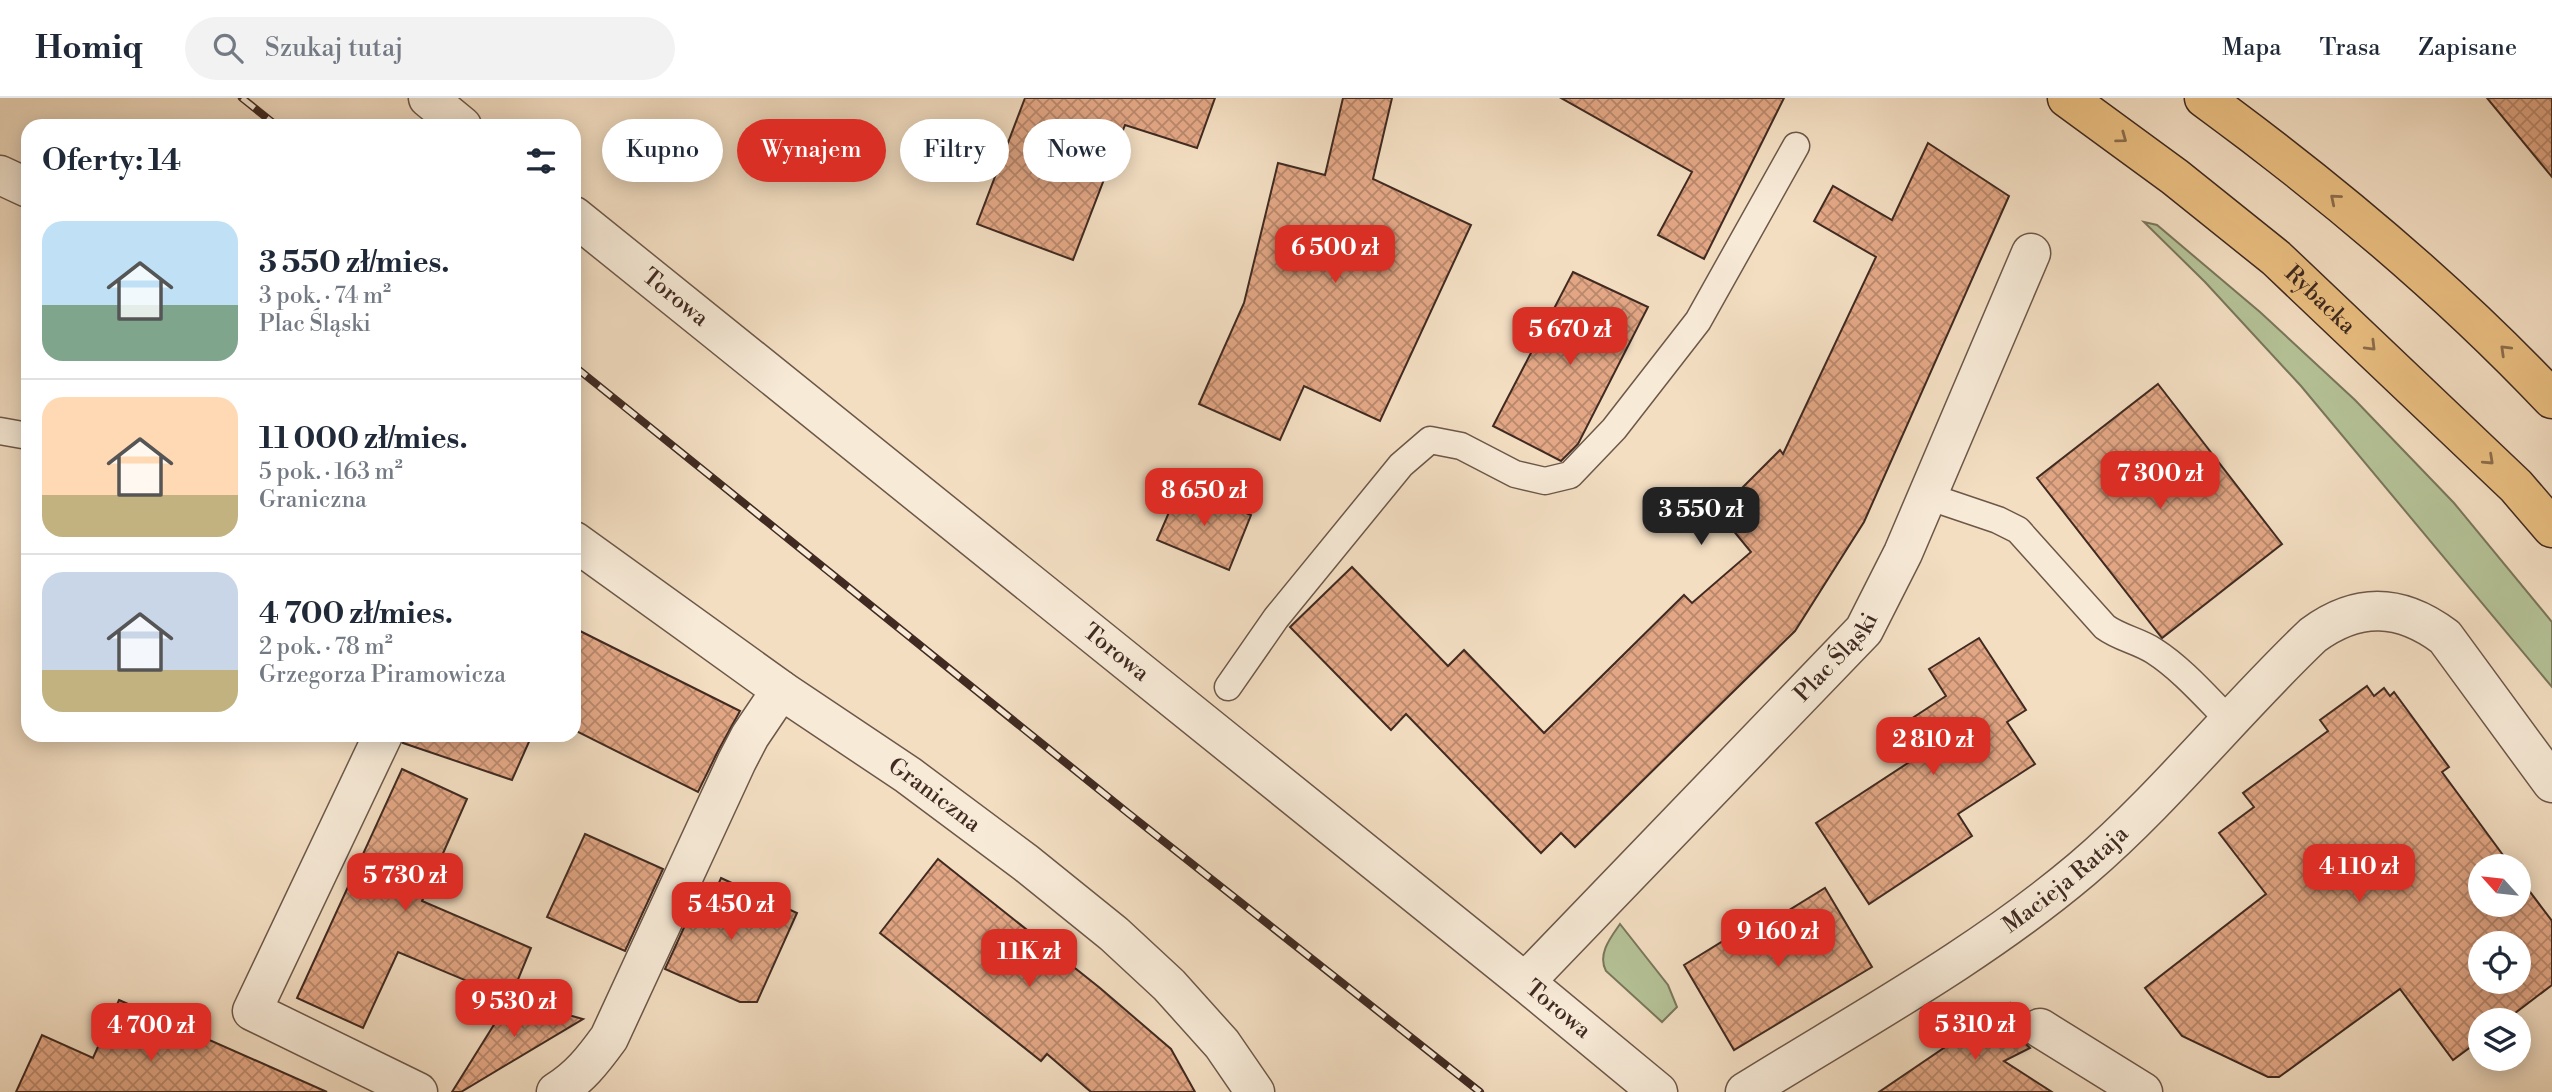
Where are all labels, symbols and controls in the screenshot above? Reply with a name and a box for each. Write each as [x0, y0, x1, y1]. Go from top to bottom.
search box [185, 17, 675, 80]
text: Homiq [35, 28, 143, 69]
icon: search [209, 29, 247, 67]
text: Szukaj tutaj [265, 32, 403, 64]
text: Mapa [2222, 33, 2281, 63]
text: Trasa [2319, 33, 2380, 63]
text: Zapisane [2418, 33, 2517, 63]
chip: Kupno [602, 119, 723, 182]
chip: Wynajem [737, 119, 886, 182]
chip: Filtry [900, 119, 1009, 182]
chip: Nowe [1023, 119, 1131, 182]
one-way arrow [2114, 130, 2127, 142]
text: Oferty: 14 [42, 142, 181, 180]
icon: filters [522, 142, 560, 180]
one-way arrow [2330, 195, 2343, 207]
pin: 6 500 zł [1263, 226, 1407, 285]
text: 6 500 zł [1291, 234, 1379, 262]
text: 3 550 zł/mies. [259, 244, 450, 282]
icon: home [98, 249, 182, 333]
street label: Rybacka [2279, 260, 2362, 340]
street label: Torowa [637, 263, 714, 333]
text: 3 pok. · 74 m² [259, 282, 391, 310]
pin: 5 670 zł [1498, 308, 1642, 367]
text: Plac Śląski [259, 310, 371, 338]
text: 5 670 zł [1528, 316, 1612, 344]
one-way arrow [2363, 338, 2376, 351]
one-way arrow [2500, 345, 2513, 358]
text: 11 000 zł/mies. [259, 420, 468, 458]
icon: home [98, 425, 182, 509]
pin: 7 300 zł [2088, 452, 2232, 511]
one-way arrow [2481, 452, 2494, 465]
text: 5 pok. · 163 m² [259, 458, 403, 486]
text: 7 300 zł [2117, 460, 2203, 488]
pin: 8 650 zł [1132, 468, 1276, 528]
text: 8 650 zł [1161, 477, 1247, 505]
text: Graniczna [259, 486, 367, 514]
pin: 3 550 zł [1629, 488, 1773, 547]
text: 3 550 zł [1659, 496, 1743, 524]
text: 4 700 zł/mies. [259, 595, 453, 633]
icon: home [98, 600, 182, 684]
street label: Plac Śląski [1788, 608, 1884, 708]
street label: Torowa [1077, 618, 1155, 688]
text: 2 pok. · 78 m² [259, 633, 393, 661]
text: Grzegorza Piramowicza [259, 661, 506, 689]
pin: 2 810 zł [1861, 718, 2005, 777]
text: 2 810 zł [1892, 726, 1974, 754]
street label: Graniczna [883, 752, 986, 838]
street label: Macieja Rataja [1997, 820, 2134, 939]
pin: 4 110 zł [2287, 844, 2431, 904]
text: 4 110 zł [2319, 853, 2399, 881]
pin: 5 730 zł [333, 854, 477, 913]
north arrow [2468, 854, 2530, 917]
map controls [2468, 854, 2531, 1071]
text: 5 730 zł [363, 862, 447, 890]
pin: 5 450 zł [659, 882, 803, 942]
text: 5 450 zł [688, 891, 774, 919]
pin: 9 160 zł [1706, 910, 1850, 969]
text: 9 160 zł [1737, 918, 1819, 946]
pin: 11K zł [972, 930, 1086, 989]
button: locate [2468, 931, 2531, 994]
text: 11K zł [997, 938, 1061, 966]
street label: Torowa [1519, 974, 1597, 1045]
pin: 9 530 zł [442, 979, 586, 1039]
text: 9 530 zł [471, 988, 557, 1016]
pin: 5 310 zł [1903, 1002, 2047, 1062]
pin: 4 700 zł [79, 1004, 223, 1063]
button: layers [2468, 1008, 2531, 1071]
text: 5 310 zł [1935, 1011, 2015, 1039]
text: 4 700 zł [107, 1012, 195, 1040]

